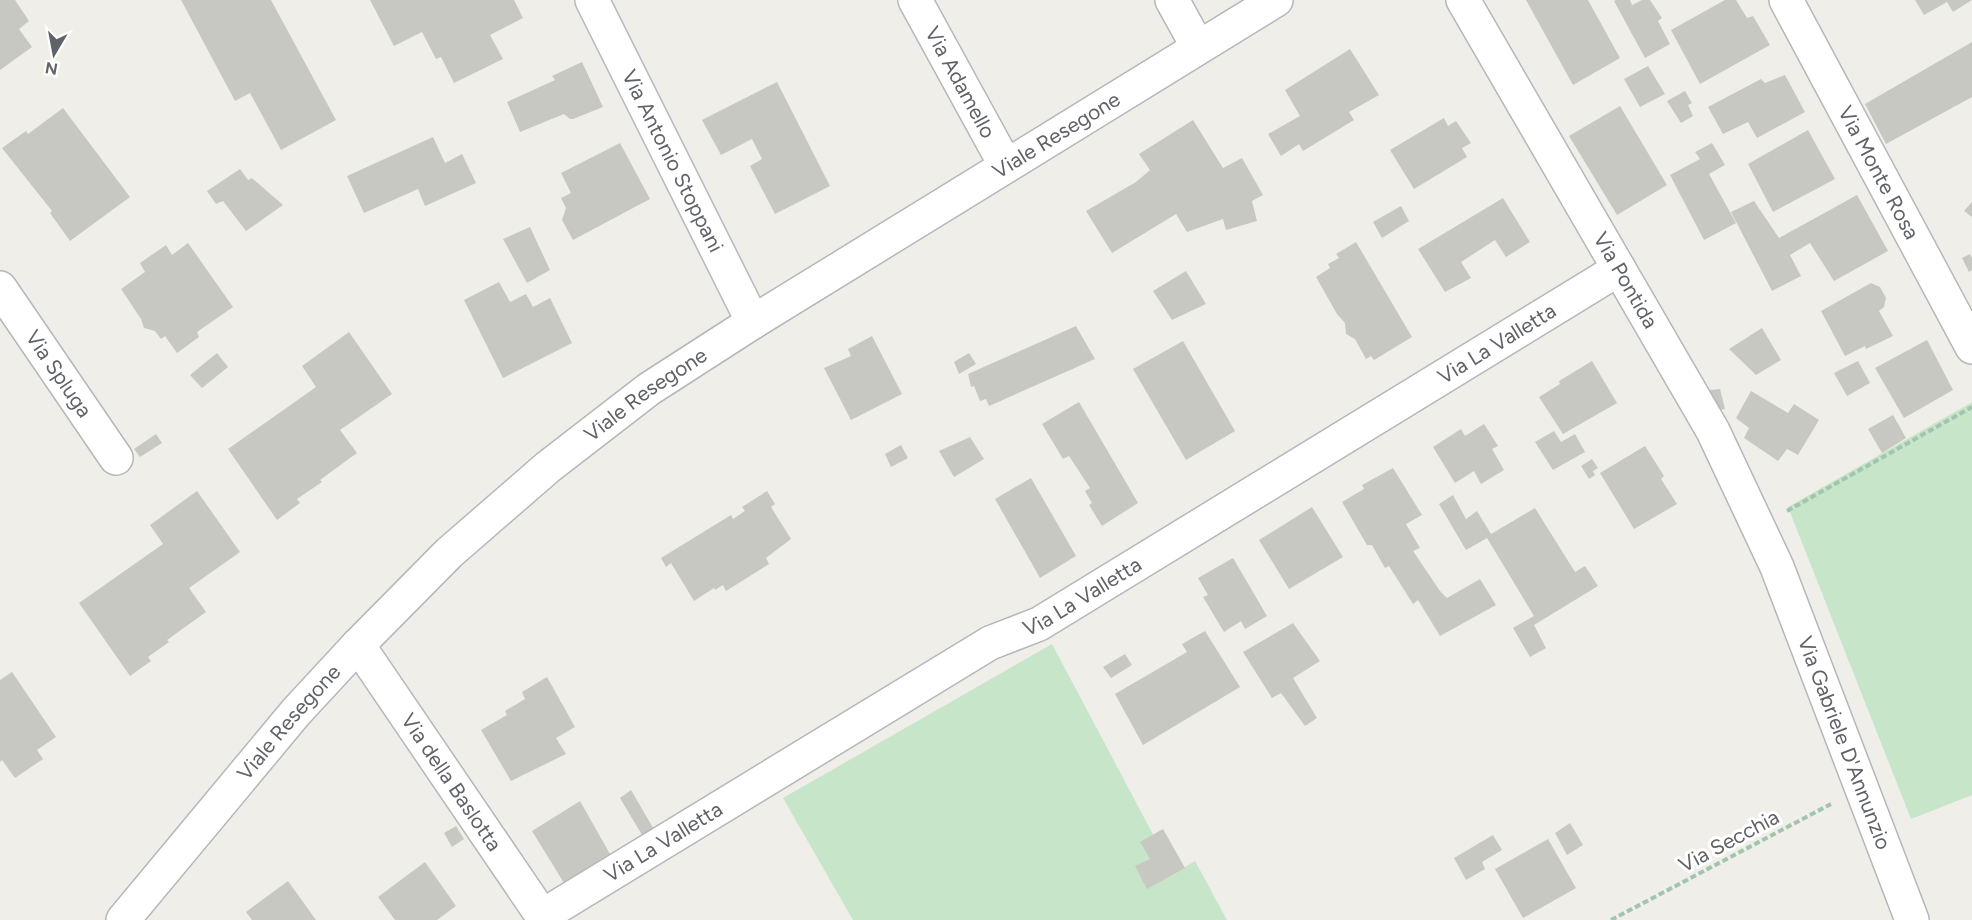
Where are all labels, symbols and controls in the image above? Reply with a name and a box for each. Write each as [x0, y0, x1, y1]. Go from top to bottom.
street label: Via Adamello [920, 22, 1001, 142]
north arrow [24, 24, 84, 84]
text: N [44, 58, 59, 79]
street label: Via Antonio Stoppani [617, 66, 729, 256]
street label: Viale Resegone [988, 86, 1124, 183]
street label: Via Monte Rosa [1833, 102, 1925, 243]
street label: Via Pontida [1588, 227, 1664, 333]
street label: Via La Valletta [1433, 298, 1560, 389]
street label: Via Spluga [21, 325, 98, 422]
street label: Viale Resegone [579, 342, 711, 446]
street label: Via La Valletta [1019, 551, 1146, 641]
street label: Via Gabriele D'Annunzio [1793, 633, 1897, 853]
street label: Viale Resegone [232, 659, 346, 785]
street label: Via della Baslotta [396, 708, 507, 856]
street label: Via La Valletta [599, 796, 727, 887]
street label: Via Secchia [1674, 804, 1783, 877]

